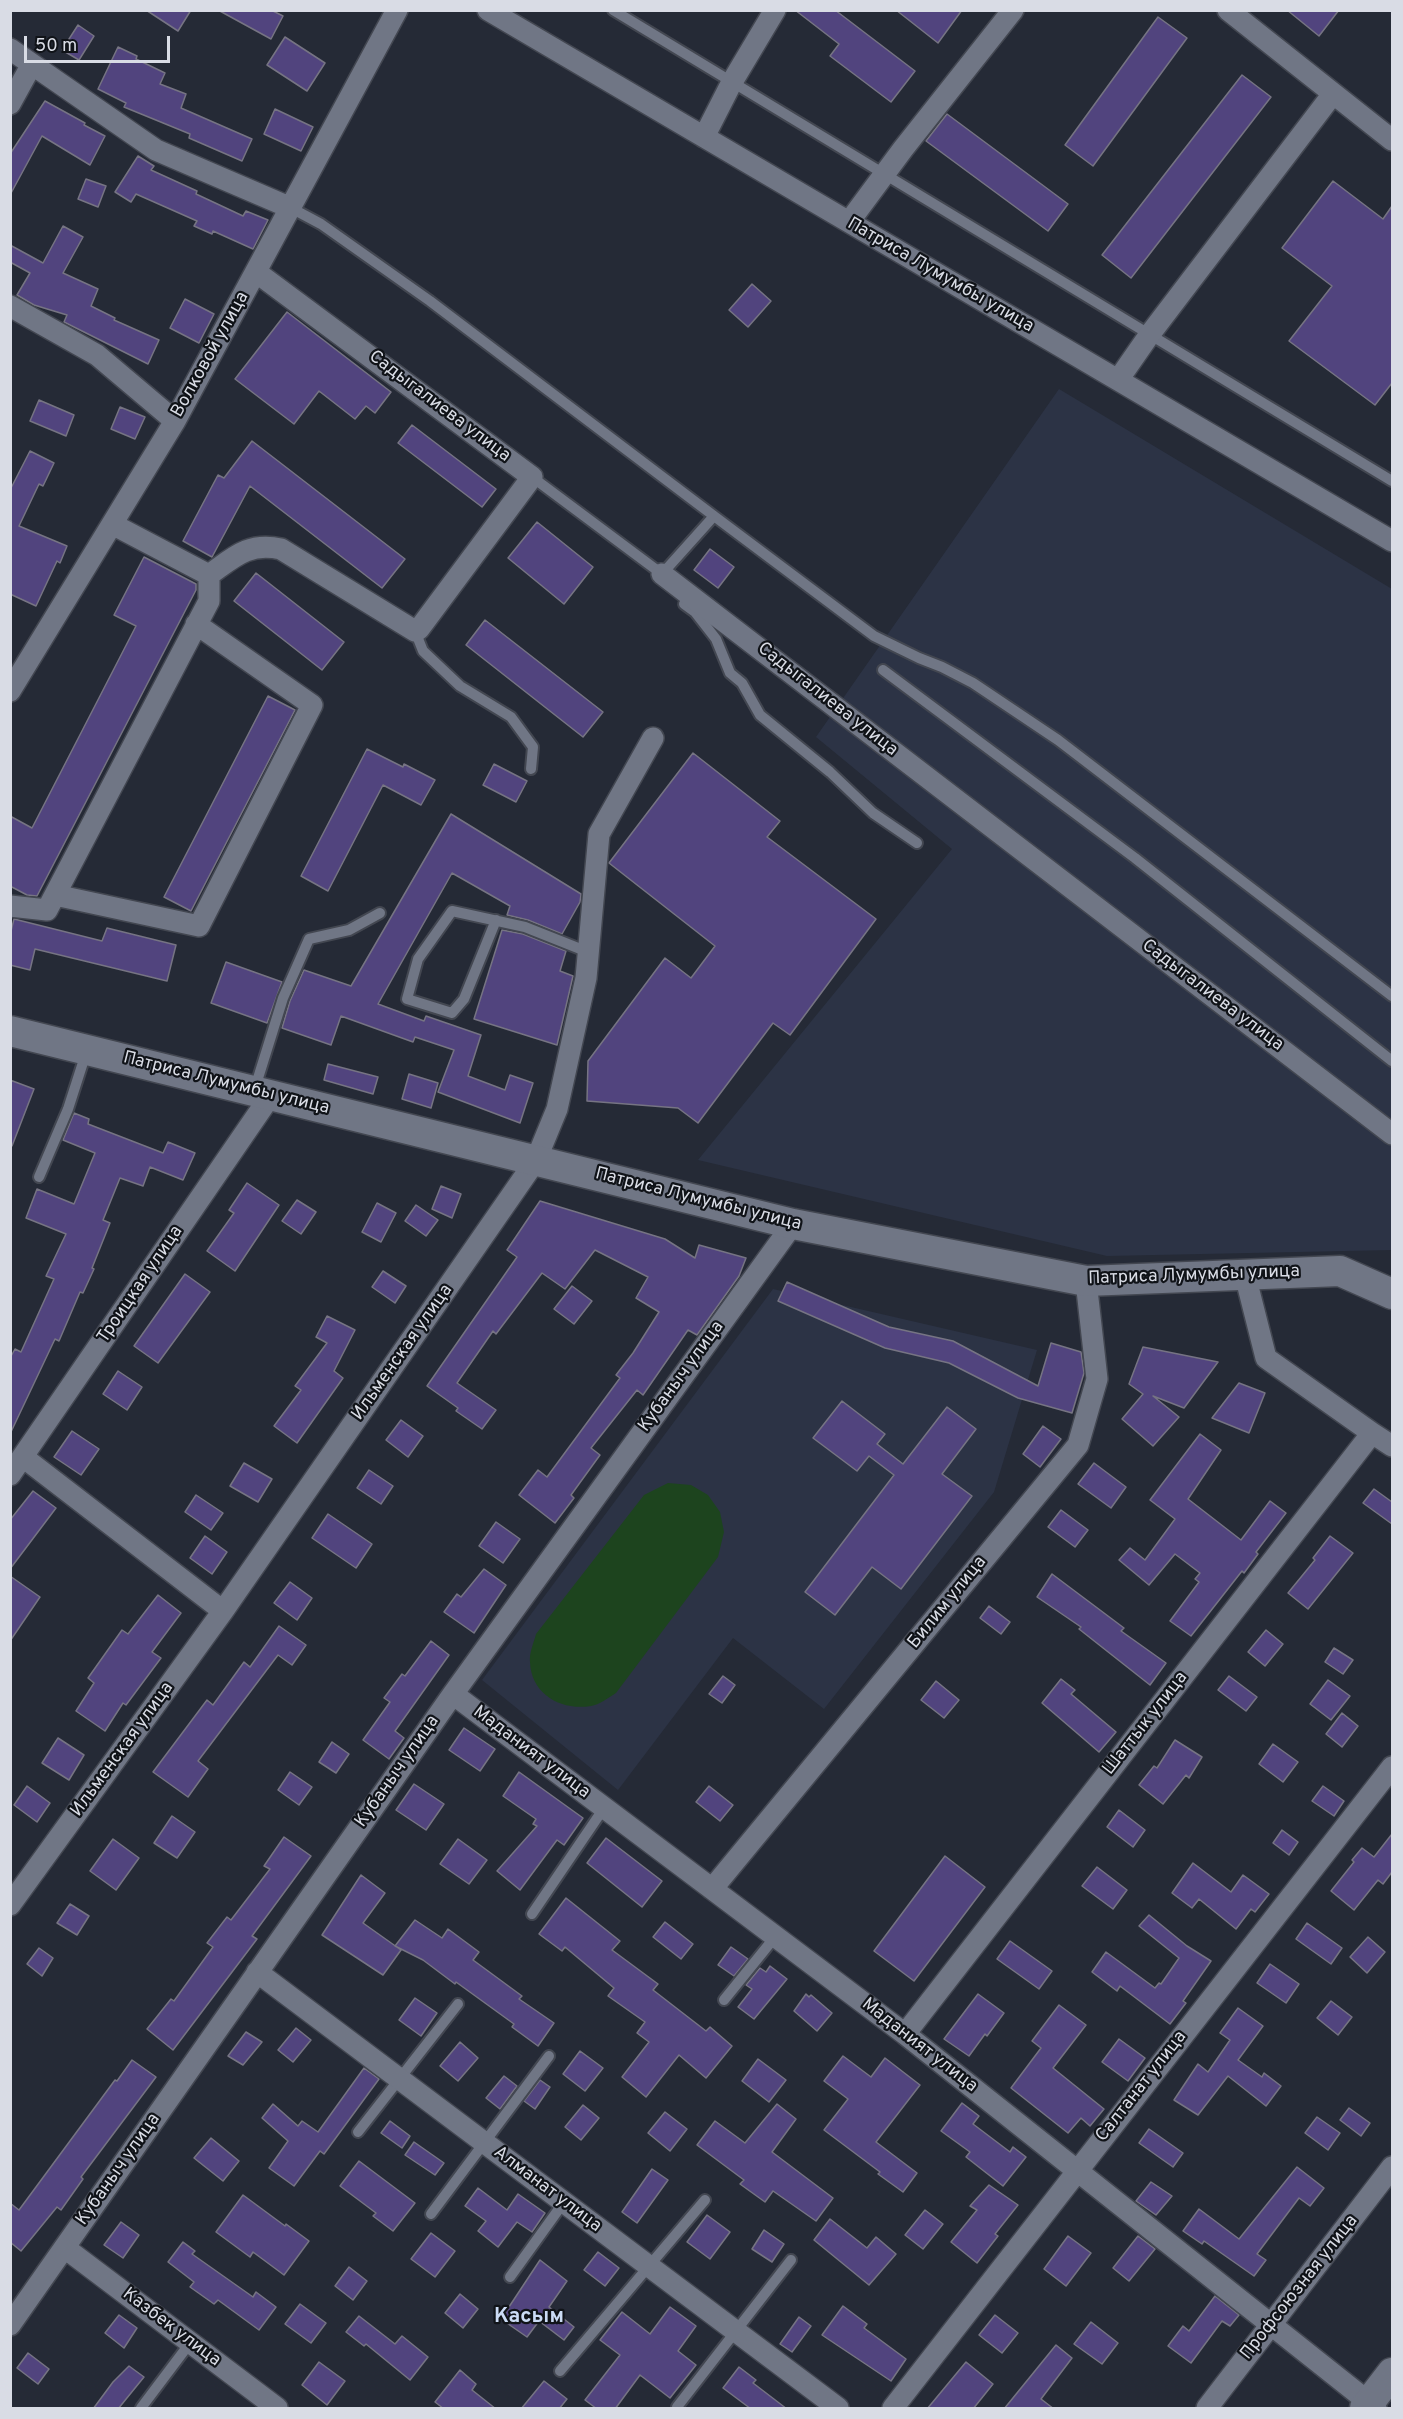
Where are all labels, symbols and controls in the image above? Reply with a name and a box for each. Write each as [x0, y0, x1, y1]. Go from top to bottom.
scale bar [27, 24, 172, 62]
text: 50 m [35, 35, 77, 58]
street label: Патриса Лумумбы улица [843, 214, 1037, 338]
street label: Волковой улица [168, 288, 254, 422]
street label: Садыгалиева улица [364, 347, 514, 467]
street label: Садыгалиева улица [753, 639, 901, 761]
street label: Садыгалиева улица [1137, 936, 1287, 1056]
street label: Патриса Лумумбы улица [121, 1048, 331, 1120]
street label: Патриса Лумумбы улица [593, 1164, 803, 1236]
street label: Троицкая улица [94, 1222, 188, 1348]
street label: Патриса Лумумбы улица [1088, 1262, 1300, 1290]
street label: Ильменская улица [348, 1281, 458, 1425]
street label: Кубаныч улица [635, 1317, 729, 1437]
street label: Билим улица [904, 1552, 992, 1654]
street label: Шаттык улица [1099, 1668, 1193, 1780]
street label: Ильменская улица [67, 1679, 179, 1821]
street label: Маданият улица [468, 1702, 594, 1804]
street label: Кубаныч улица [351, 1712, 445, 1832]
street label: Маданият улица [857, 1994, 981, 2098]
street label: Салтанат улица [1092, 2027, 1192, 2147]
street label: Кубаныч улица [72, 2110, 166, 2230]
street label: Алманат улица [489, 2142, 605, 2238]
street label: Профсоюзная улица [1237, 2211, 1363, 2365]
street label: Казбек улица [118, 2284, 224, 2372]
district label: Касым [494, 2305, 564, 2331]

